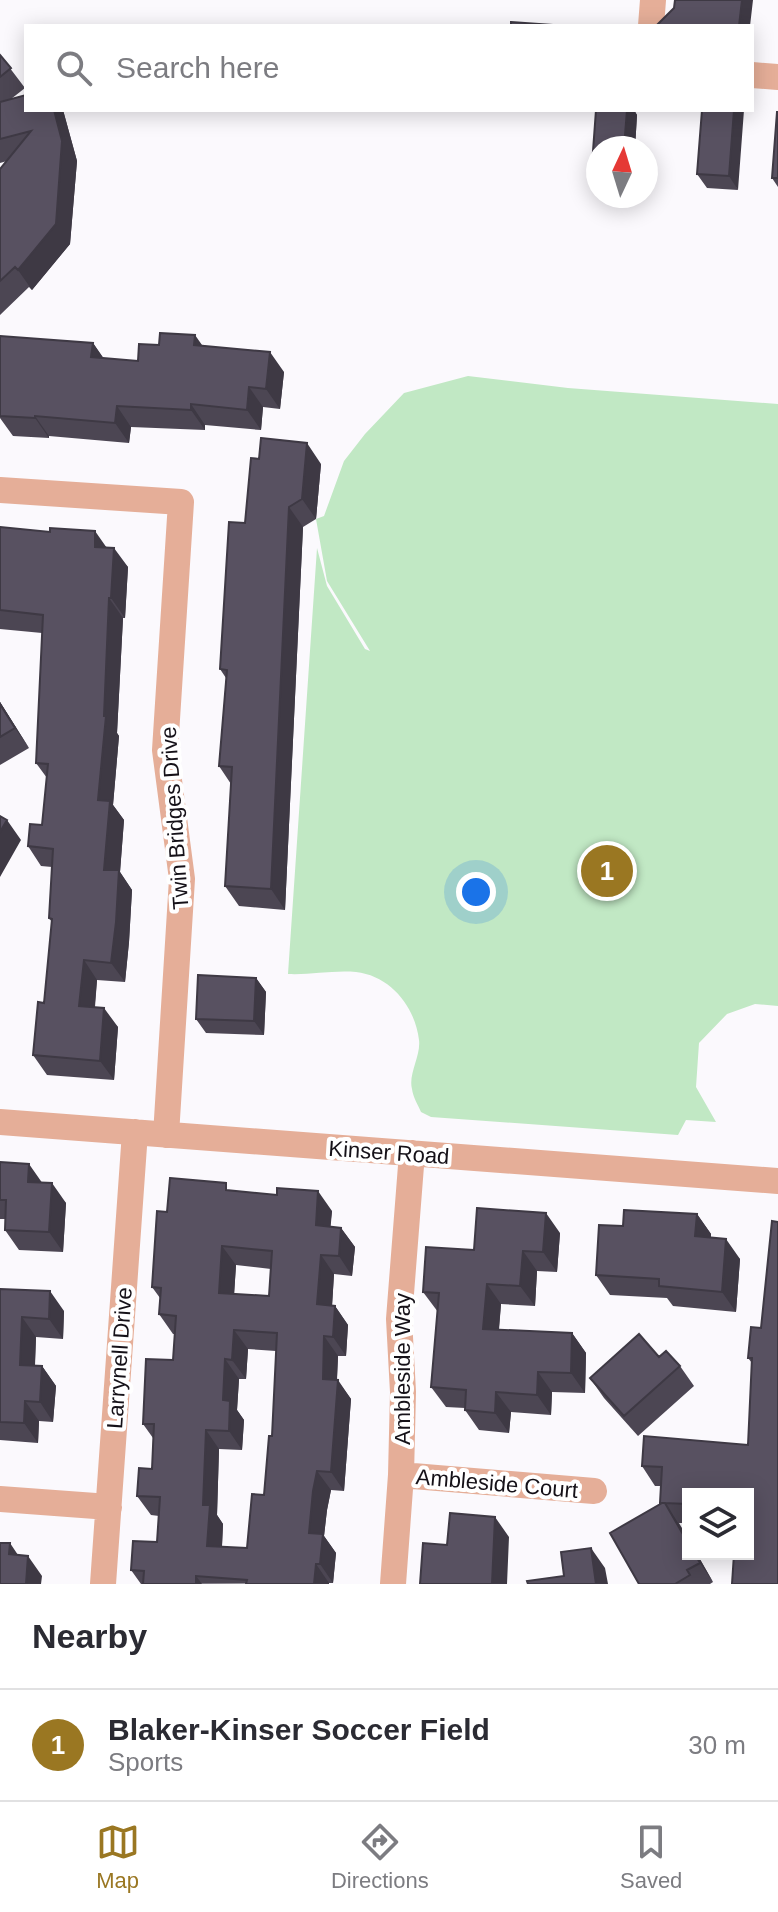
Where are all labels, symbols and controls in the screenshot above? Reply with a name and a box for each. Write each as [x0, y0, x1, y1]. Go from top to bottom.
search box [24, 24, 754, 112]
icon: search [52, 46, 96, 90]
text: Search here [116, 51, 279, 84]
north arrow [586, 136, 658, 208]
street label: Twin Bridges Drive [156, 726, 193, 910]
pin: 1 [581, 841, 633, 901]
your location [456, 872, 496, 912]
street label: Kinser Road [328, 1136, 450, 1169]
street label: Larrynell Drive [102, 1286, 137, 1430]
street label: Ambleside Way [390, 1293, 415, 1445]
street label: Ambleside Court [415, 1464, 579, 1503]
map controls [682, 1488, 754, 1560]
button: layers [682, 1488, 754, 1560]
text: Nearby [32, 1617, 147, 1655]
text: Blaker-Kinser Soccer Field [108, 1713, 490, 1746]
text: 1 [51, 1730, 65, 1760]
text: 30 m [688, 1730, 746, 1760]
text: Sports [108, 1747, 183, 1777]
tab: Map [96, 1820, 140, 1894]
tab: Directions [331, 1820, 429, 1894]
tab: Saved [620, 1820, 682, 1894]

